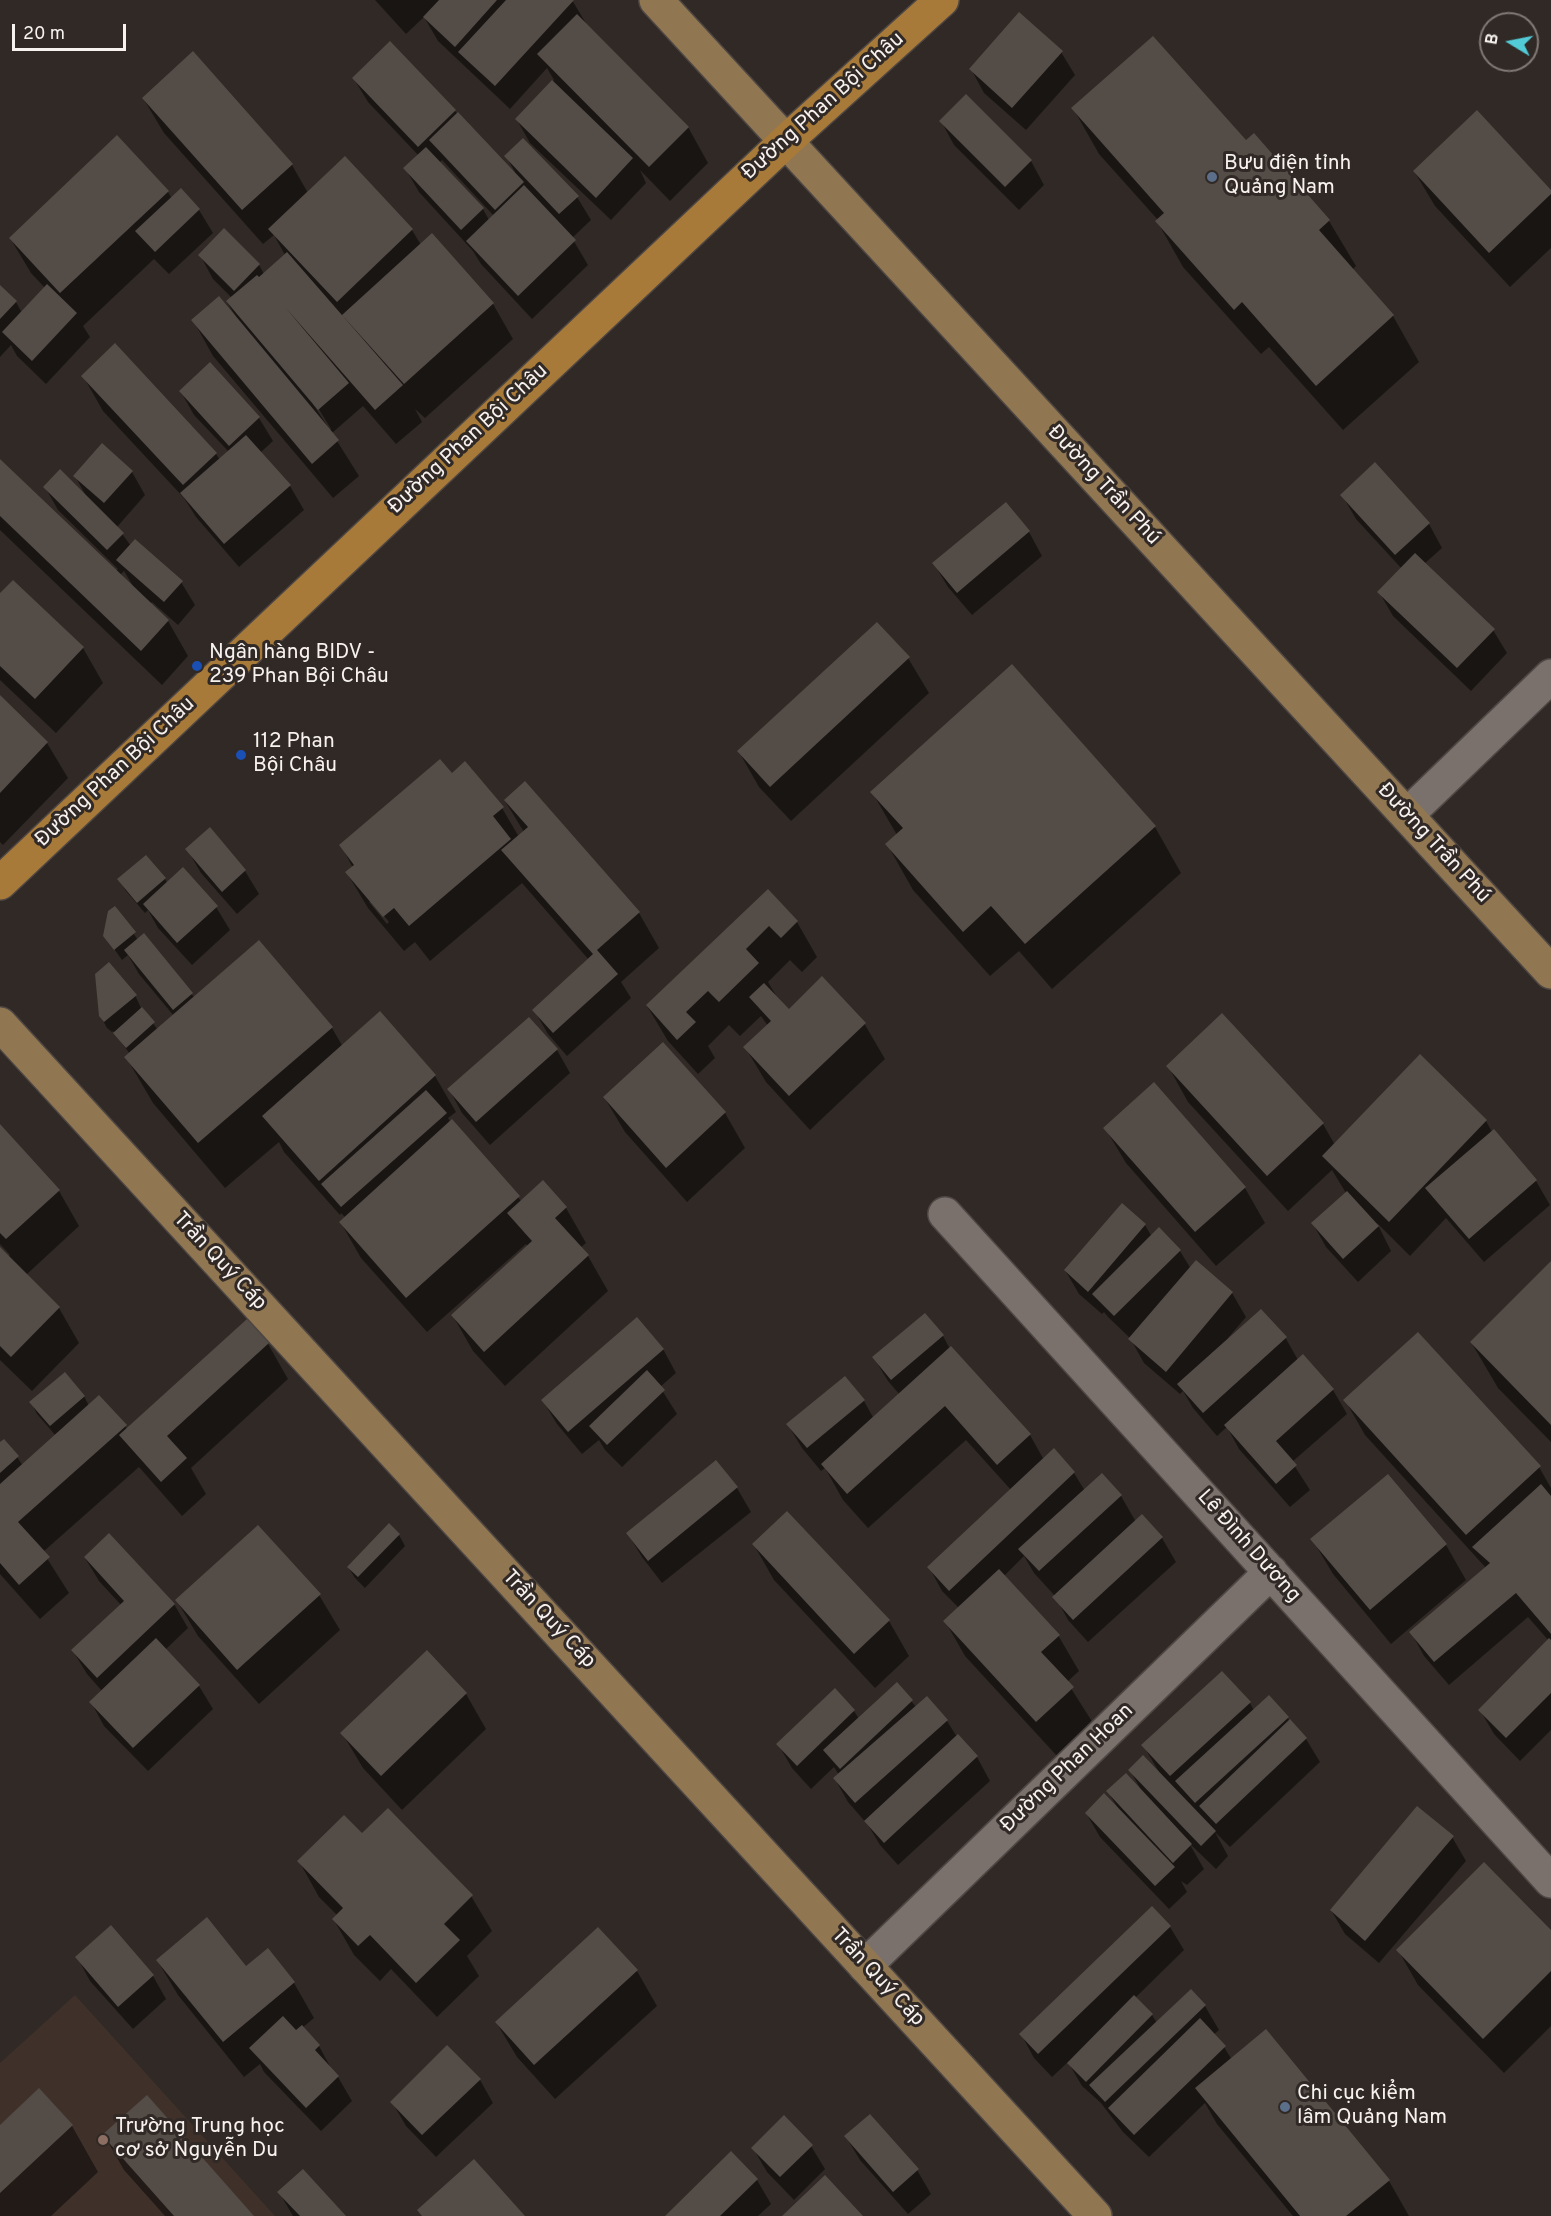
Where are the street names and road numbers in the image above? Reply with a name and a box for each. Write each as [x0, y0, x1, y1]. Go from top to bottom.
street label: Đường Phan Bội Châu [738, 28, 910, 186]
street label: Đường Phan Bội Châu [384, 360, 554, 520]
street label: Đường Trần Phú [1041, 421, 1165, 551]
street label: Đường Phan Bội Châu [31, 693, 201, 853]
street label: Đường Trần Phú [1371, 779, 1495, 909]
street label: Trần Quý Cáp [167, 1207, 271, 1317]
street label: Lê Đình Dương [1191, 1485, 1305, 1609]
street label: Trần Quý Cáp [496, 1565, 600, 1675]
street label: Đường Phan Hoan [996, 1699, 1140, 1839]
street label: Trần Quý Cáp [825, 1923, 929, 2033]

